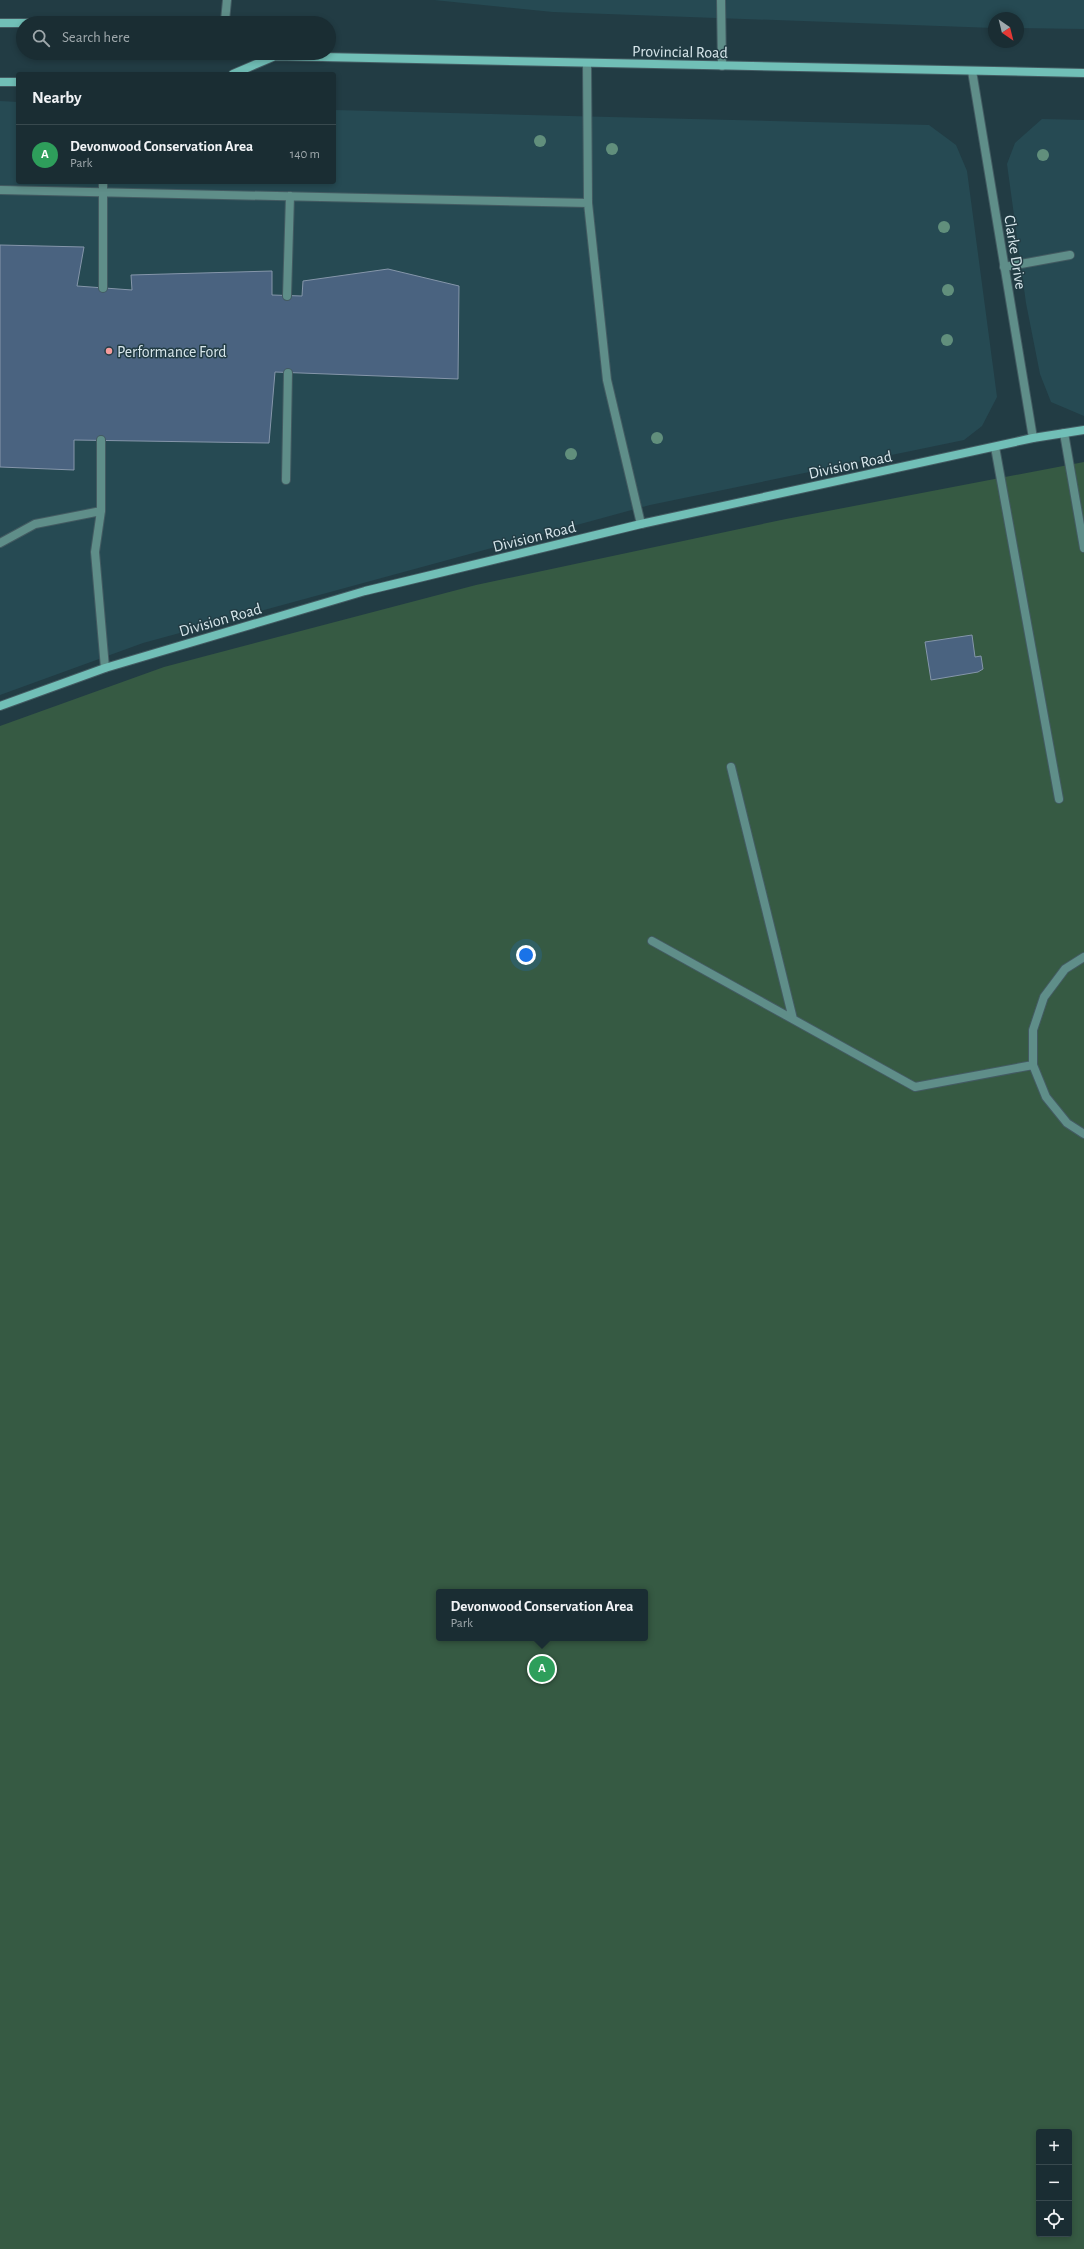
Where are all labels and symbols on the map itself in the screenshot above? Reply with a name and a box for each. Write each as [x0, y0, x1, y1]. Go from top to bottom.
north arrow [988, 12, 1024, 48]
street label: Provincial Road [632, 43, 728, 61]
street label: Clarke Drive [1001, 214, 1029, 290]
place label: Performance Ford [117, 344, 227, 360]
marker: Performance Ford [104, 346, 114, 356]
street label: Division Road [807, 448, 893, 482]
street label: Division Road [491, 519, 577, 555]
street label: Division Road [177, 601, 263, 639]
your location [516, 945, 536, 965]
pin: A [529, 1654, 555, 1684]

